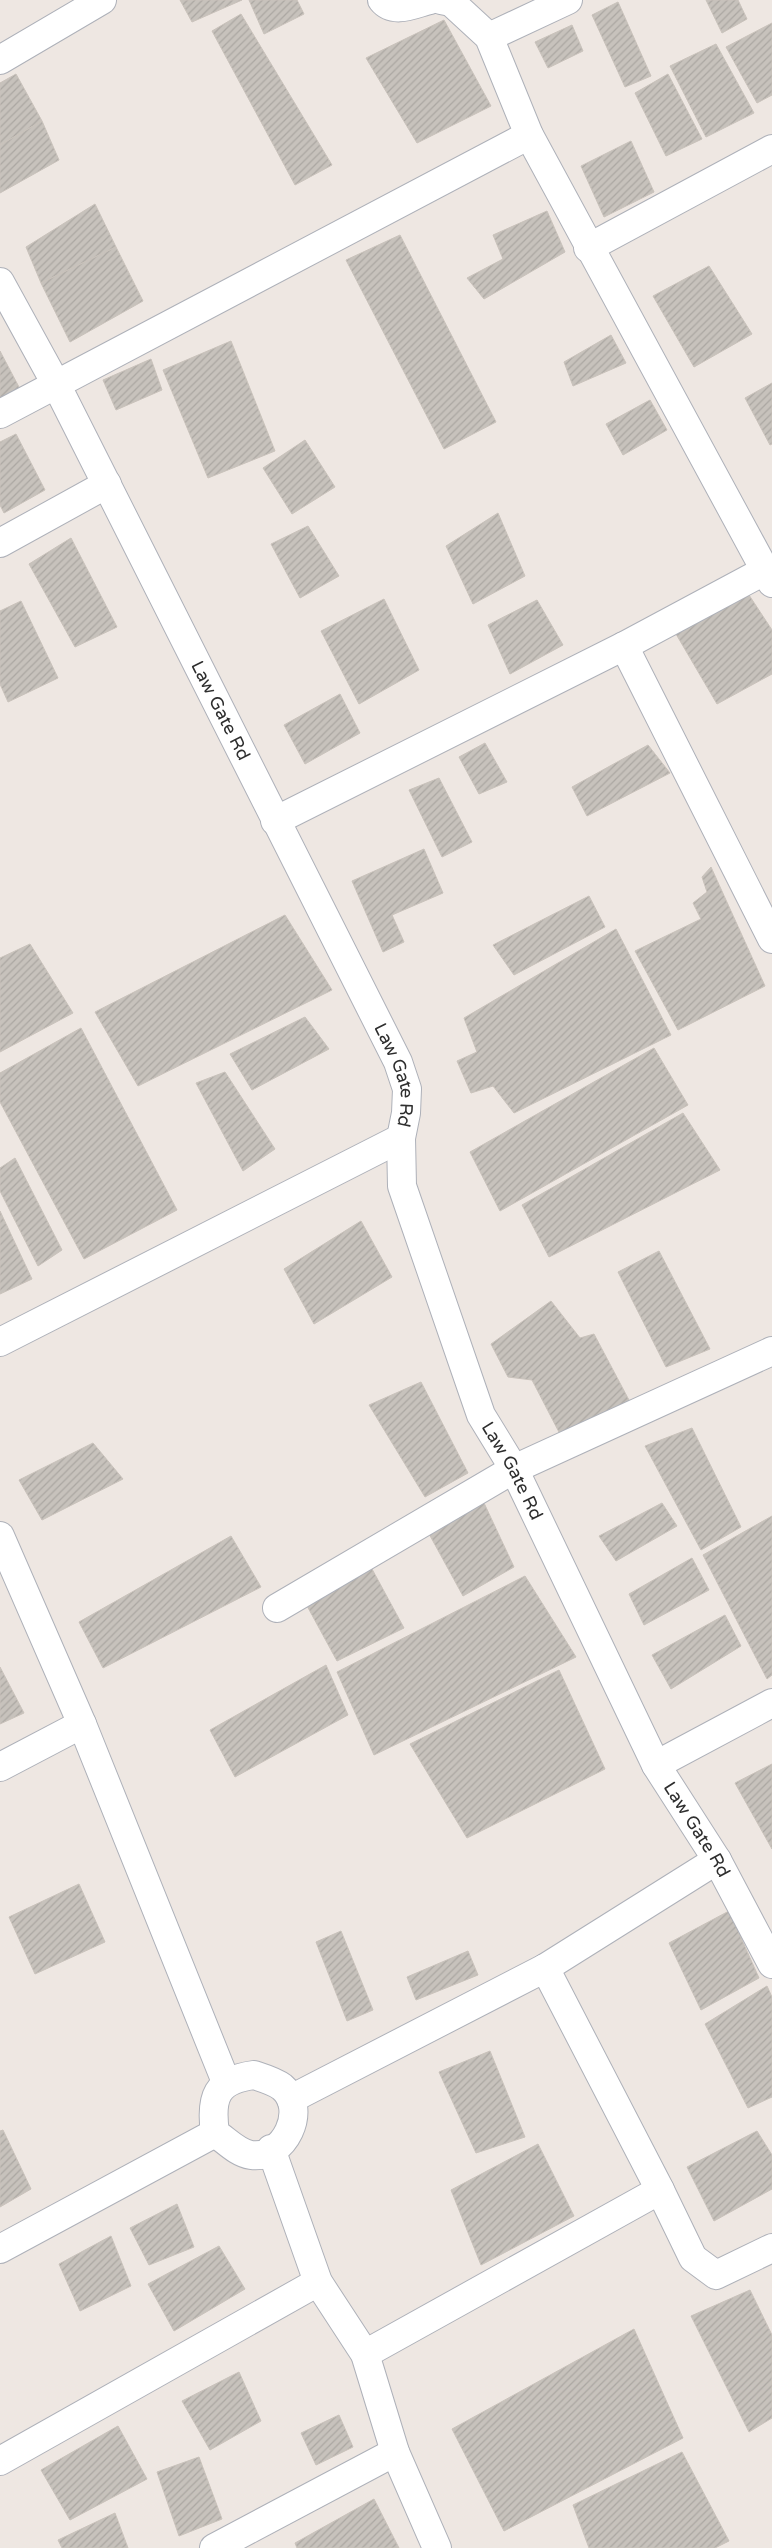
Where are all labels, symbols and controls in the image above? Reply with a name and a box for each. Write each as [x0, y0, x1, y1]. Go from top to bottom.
street label: Law Gate Rd [186, 657, 255, 764]
street label: Law Gate Rd [369, 1019, 418, 1129]
street label: Law Gate Rd [477, 1418, 548, 1523]
street label: Law Gate Rd [659, 1778, 735, 1881]

